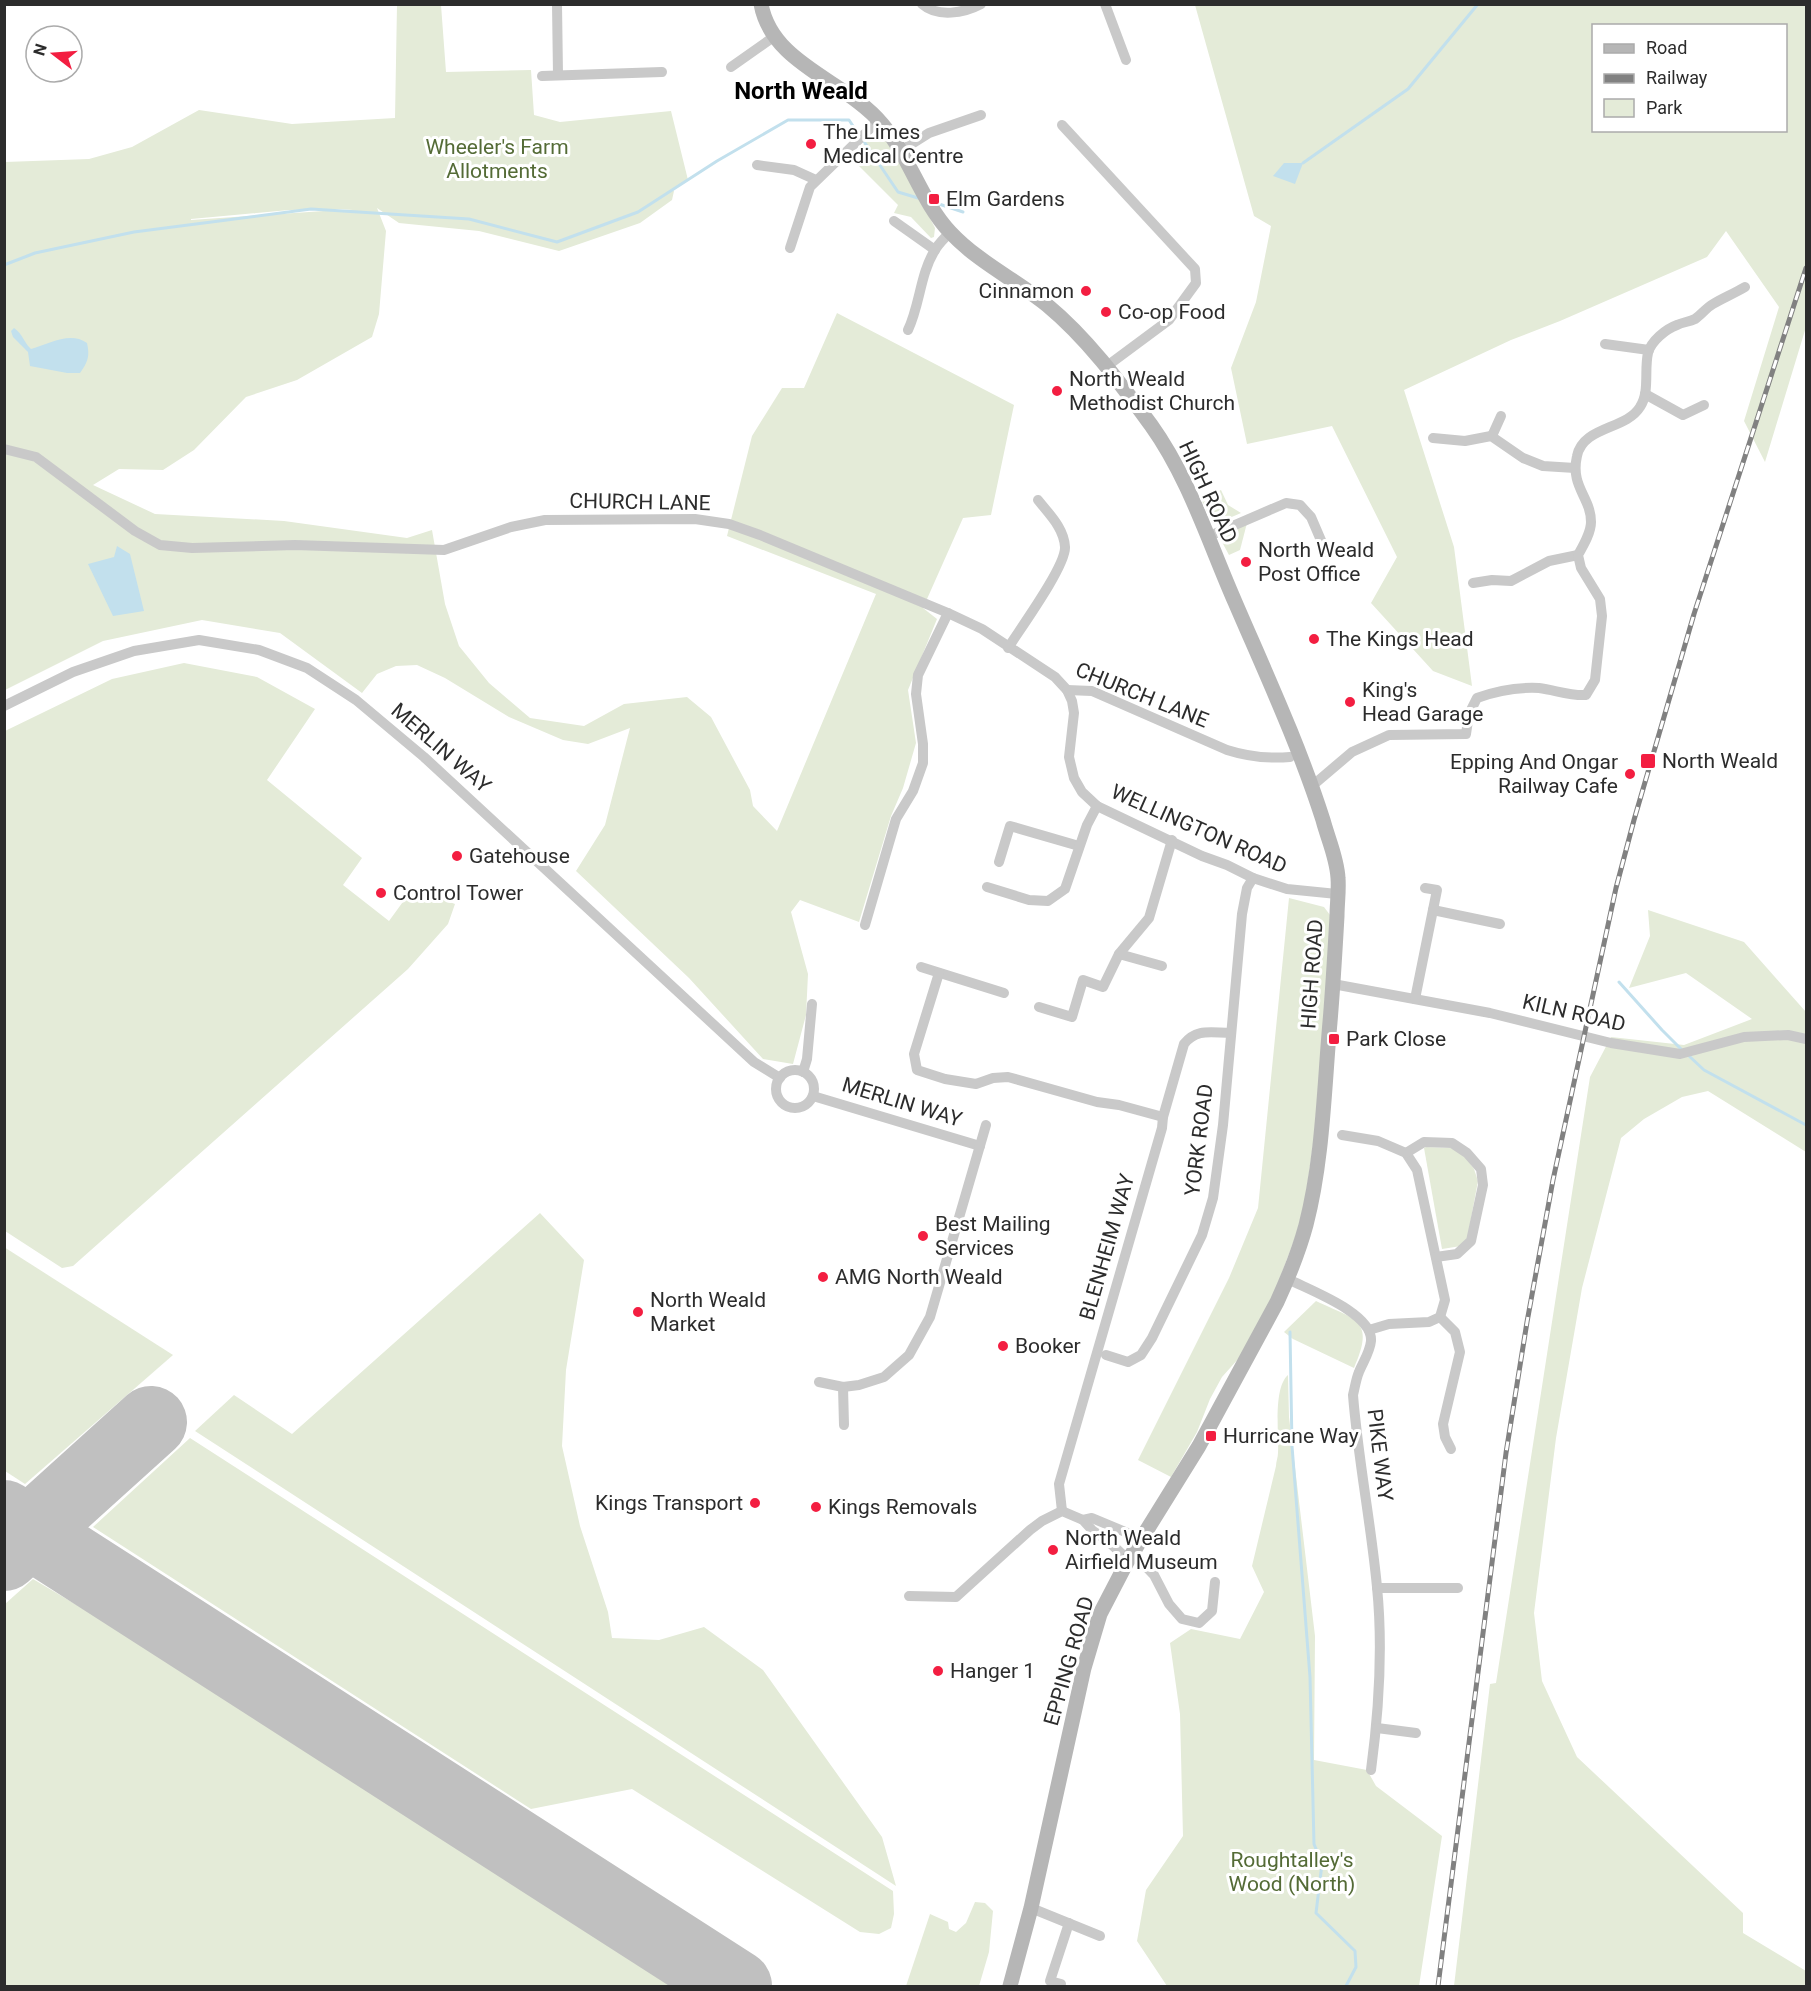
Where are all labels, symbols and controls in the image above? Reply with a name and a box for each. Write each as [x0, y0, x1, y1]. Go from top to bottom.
north arrow [24, 24, 84, 84]
legend [1592, 24, 1787, 132]
text: Road [1646, 37, 1687, 58]
text: N [29, 42, 51, 58]
text: Railway [1646, 67, 1708, 88]
district label: North Weald [734, 77, 868, 105]
text: Park [1646, 97, 1683, 118]
place label: The Limes Medical Centre [823, 120, 963, 168]
park label: Wheeler's Farm Allotments [425, 135, 569, 183]
marker: The Limes Medical Centre [804, 137, 818, 151]
place label: Elm Gardens [946, 187, 1065, 211]
marker: Elm Gardens [927, 192, 941, 206]
place label: Cinnamon [979, 279, 1074, 303]
marker: Cinnamon [1079, 284, 1093, 298]
place label: Co-op Food [1118, 300, 1226, 324]
marker: Co-op Food [1099, 305, 1113, 319]
place label: North Weald Methodist Church [1069, 367, 1235, 415]
marker: North Weald Methodist Church [1050, 384, 1064, 398]
street label: HIGH ROAD [1174, 437, 1242, 547]
street label: CHURCH LANE [569, 489, 711, 515]
place label: North Weald Post Office [1258, 538, 1374, 586]
marker: North Weald Post Office [1239, 555, 1253, 569]
place label: The Kings Head [1326, 627, 1474, 651]
marker: The Kings Head [1307, 632, 1321, 646]
street label: CHURCH LANE [1072, 657, 1212, 733]
place label: King's Head Garage [1362, 678, 1483, 726]
marker: King's Head Garage [1343, 695, 1357, 709]
street label: MERLIN WAY [386, 698, 496, 798]
place label: North Weald [1662, 749, 1778, 773]
place label: Epping And Ongar Railway Cafe [1450, 750, 1618, 798]
marker: North Weald [1639, 752, 1657, 770]
marker: Epping And Ongar Railway Cafe [1623, 767, 1637, 781]
street label: WELLINGTON ROAD [1107, 779, 1291, 879]
place label: Gatehouse [469, 844, 570, 868]
marker: Gatehouse [450, 849, 464, 863]
place label: Control Tower [393, 881, 523, 905]
marker: Control Tower [374, 886, 388, 900]
street label: HIGH ROAD [1296, 918, 1328, 1030]
street label: KILN ROAD [1520, 989, 1628, 1037]
place label: Park Close [1346, 1027, 1446, 1051]
marker: Park Close [1327, 1032, 1341, 1046]
street label: MERLIN WAY [839, 1072, 965, 1132]
street label: YORK ROAD [1180, 1083, 1218, 1197]
street label: BLENHEIM WAY [1075, 1171, 1139, 1323]
place label: Best Mailing Services [935, 1212, 1051, 1260]
marker: Best Mailing Services [916, 1229, 930, 1243]
place label: AMG North Weald [835, 1265, 1003, 1289]
marker: AMG North Weald [816, 1270, 830, 1284]
place label: North Weald Market [650, 1288, 766, 1336]
marker: North Weald Market [631, 1305, 645, 1319]
place label: Booker [1015, 1334, 1081, 1358]
marker: Booker [996, 1339, 1010, 1353]
street label: PIKE WAY [1362, 1407, 1398, 1503]
place label: Hurricane Way [1223, 1424, 1359, 1448]
marker: Hurricane Way [1204, 1429, 1218, 1443]
place label: Kings Transport [595, 1491, 743, 1515]
place label: Kings Removals [828, 1495, 977, 1519]
marker: Kings Transport [748, 1496, 762, 1510]
marker: Kings Removals [809, 1500, 823, 1514]
place label: North Weald Airfield Museum [1065, 1526, 1218, 1574]
marker: North Weald Airfield Museum [1046, 1543, 1060, 1557]
street label: EPPING ROAD [1039, 1594, 1099, 1728]
place label: Hanger 1 [950, 1659, 1035, 1683]
marker: Hanger 1 [931, 1664, 945, 1678]
park label: Roughtalley's Wood (North) [1229, 1848, 1355, 1896]

